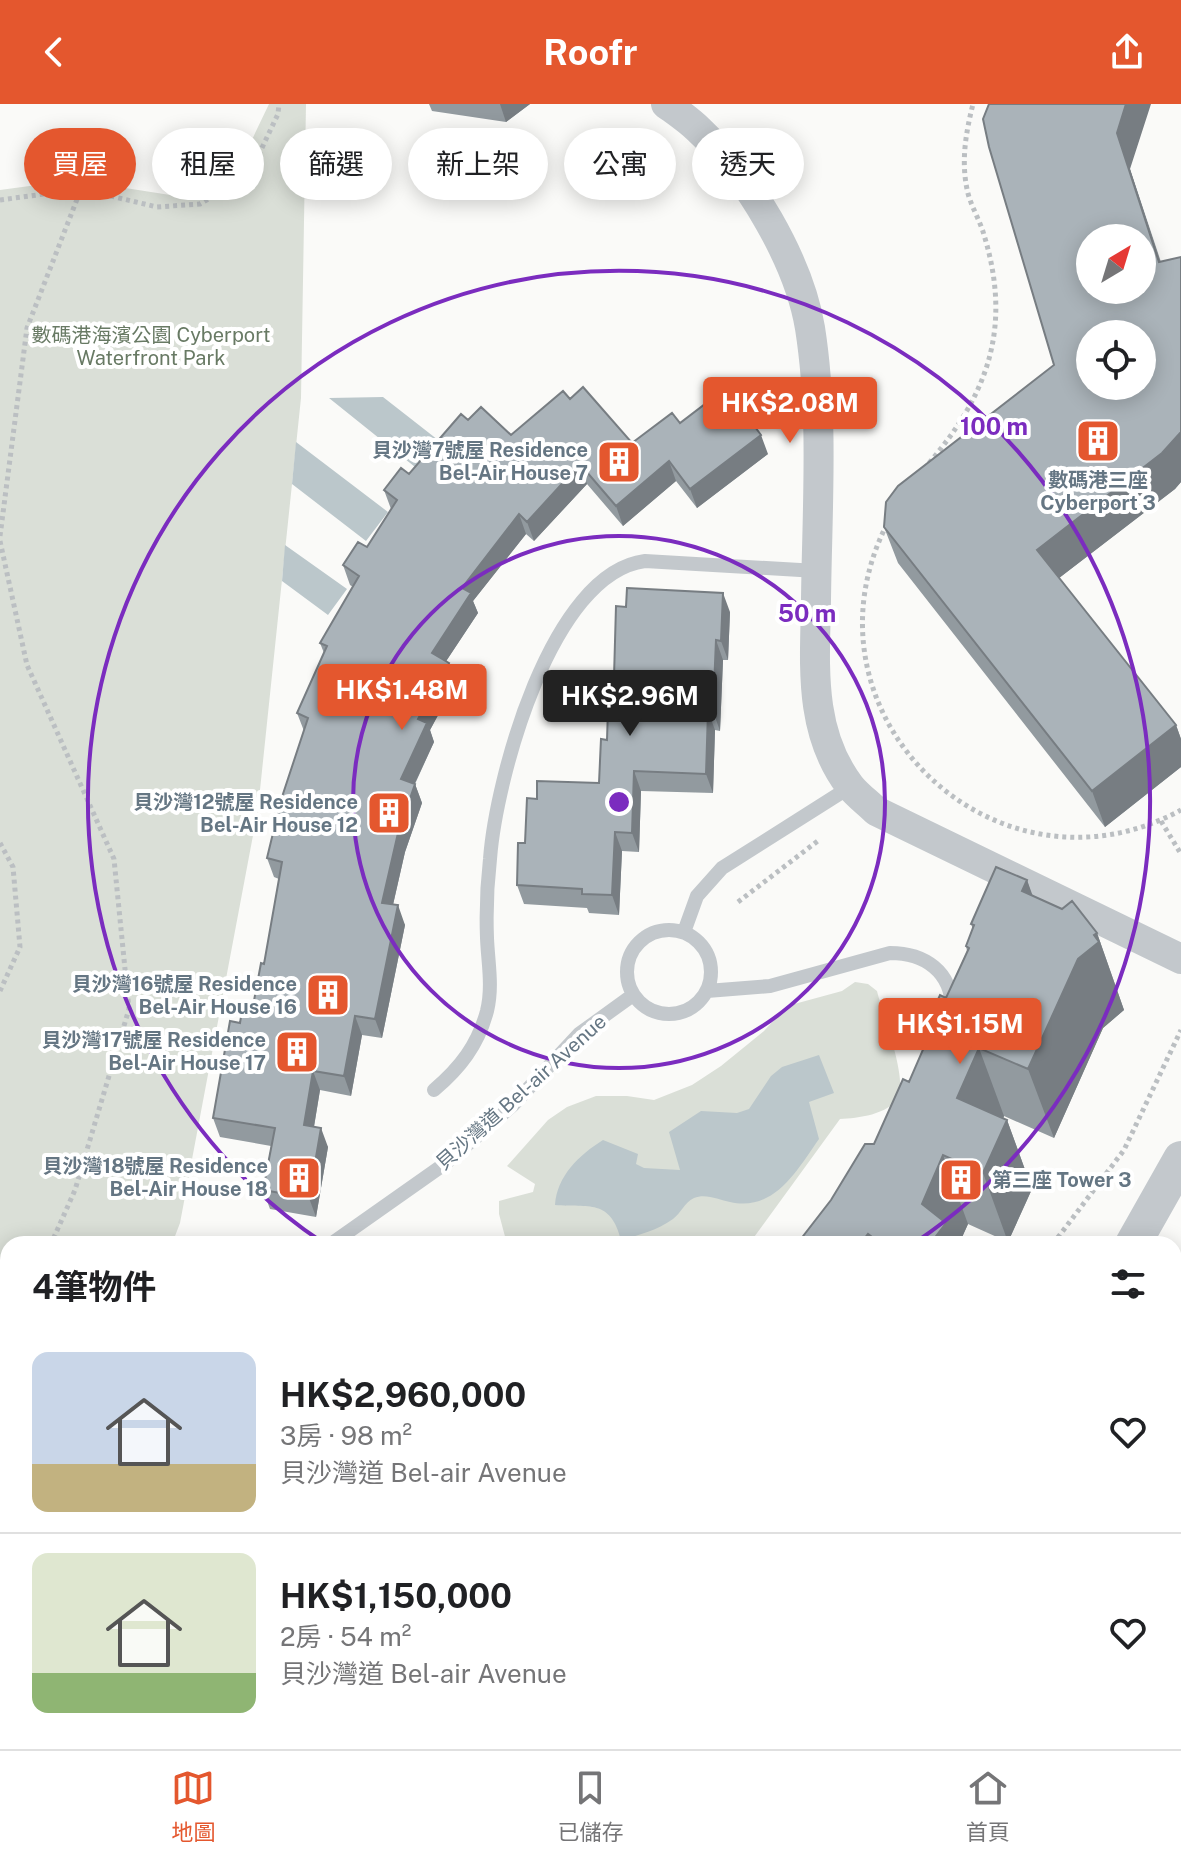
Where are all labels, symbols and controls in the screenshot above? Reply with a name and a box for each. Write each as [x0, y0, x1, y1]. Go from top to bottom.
icon: back [32, 30, 76, 74]
icon: share [1105, 30, 1149, 74]
text: Roofr [543, 31, 638, 73]
chip: 買屋 [24, 128, 136, 200]
chip: 租屋 [152, 128, 264, 200]
chip: 篩選 [280, 128, 392, 200]
chip: 新上架 [408, 128, 548, 200]
chip: 公寓 [564, 128, 676, 200]
chip: 透天 [692, 128, 804, 200]
north arrow [1076, 224, 1156, 304]
map controls [1076, 224, 1156, 400]
button: locate [1076, 320, 1156, 400]
park label: 數碼港海濱公園 Cyberport Waterfront Park [32, 323, 270, 370]
pin: HK$2.08M [707, 377, 873, 445]
text: HK$2.08M [721, 387, 859, 418]
text: 100 m [960, 412, 1028, 440]
building icon: 數碼港三座 Cyberport 3 [1074, 417, 1122, 465]
place label: 貝沙灣7號屋 Residence Bel-Air House 7 [372, 438, 588, 485]
building icon: 貝沙灣7號屋 Residence Bel-Air House 7 [595, 438, 643, 486]
place label: 數碼港三座 Cyberport 3 [1040, 468, 1156, 515]
text: 50 m [778, 599, 836, 627]
pin: HK$1.48M [319, 664, 485, 732]
pin: HK$2.96M [547, 670, 713, 738]
text: HK$1.48M [336, 674, 468, 705]
text: HK$2.96M [561, 680, 699, 711]
centre of rings [605, 788, 633, 816]
building icon: 貝沙灣12號屋 Residence Bel-Air House 12 [365, 789, 413, 837]
place label: 貝沙灣12號屋 Residence Bel-Air House 12 [133, 790, 358, 837]
building icon: 貝沙灣16號屋 Residence Bel-Air House 16 [304, 971, 352, 1019]
place label: 貝沙灣16號屋 Residence Bel-Air House 16 [72, 972, 297, 1019]
pin: HK$1.15M [877, 998, 1043, 1066]
text: HK$1.15M [896, 1008, 1024, 1039]
street label: 貝沙灣道 Bel-air Avenue [431, 1009, 611, 1175]
place label: 貝沙灣17號屋 Residence Bel-Air House 17 [41, 1028, 266, 1075]
building icon: 貝沙灣17號屋 Residence Bel-Air House 17 [273, 1028, 321, 1076]
place label: 貝沙灣18號屋 Residence Bel-Air House 18 [43, 1154, 268, 1201]
building icon: 貝沙灣18號屋 Residence Bel-Air House 18 [275, 1154, 323, 1202]
building icon: 第三座 Tower 3 [937, 1156, 985, 1204]
place label: 第三座 Tower 3 [992, 1168, 1132, 1192]
icon: filters [1106, 1262, 1150, 1306]
text: 4筆物件 [32, 1267, 156, 1307]
text: HK$2,960,000 [280, 1375, 526, 1415]
icon: home [96, 1384, 192, 1480]
icon: heart [1106, 1410, 1150, 1454]
text: 3房 · 98 m² [280, 1420, 412, 1451]
text: 貝沙灣道 Bel-air Avenue [280, 1457, 567, 1488]
text: HK$1,150,000 [280, 1576, 512, 1616]
icon: home [96, 1585, 192, 1681]
icon: heart [1106, 1611, 1150, 1655]
text: 2房 · 54 m² [280, 1621, 411, 1652]
text: 貝沙灣道 Bel-air Avenue [280, 1658, 567, 1689]
tab: 地圖 [171, 1766, 215, 1846]
tab: 已儲存 [557, 1766, 624, 1846]
tab: 首頁 [966, 1766, 1010, 1846]

